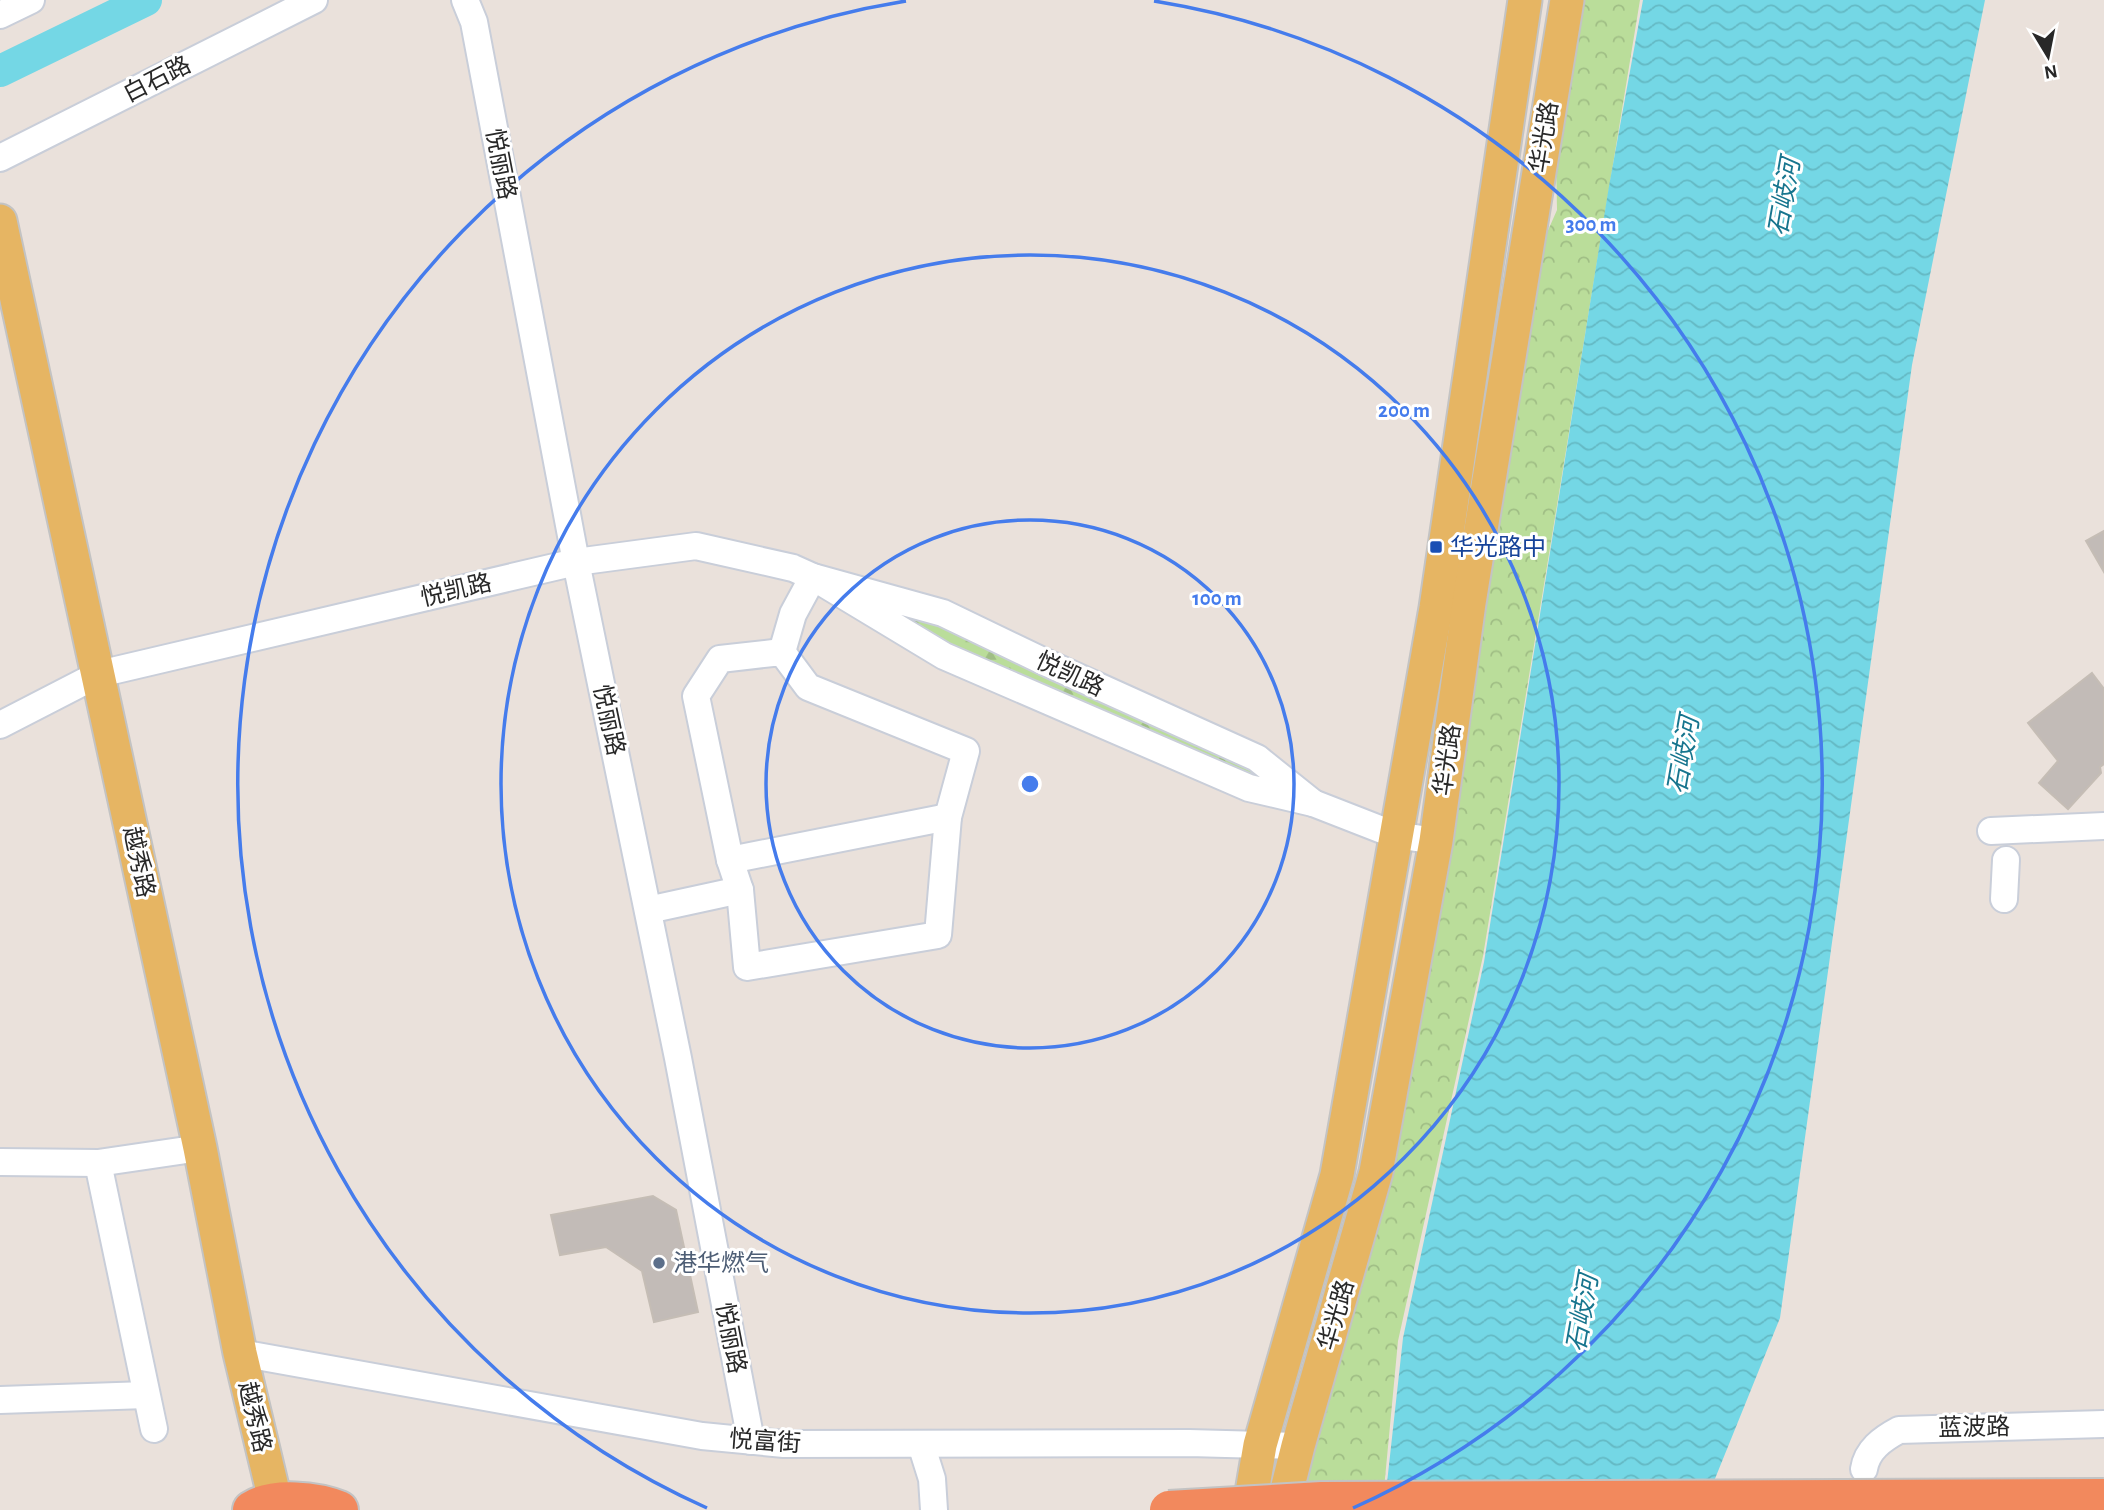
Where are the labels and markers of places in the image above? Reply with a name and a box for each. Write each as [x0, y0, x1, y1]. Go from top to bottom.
place label: 华光路中 [1450, 534, 1546, 560]
marker: 华光路中 [1428, 539, 1444, 555]
centre of rings [1018, 772, 1042, 796]
place label: 港华燃气 [673, 1250, 769, 1276]
marker: 港华燃气 [651, 1255, 667, 1271]

